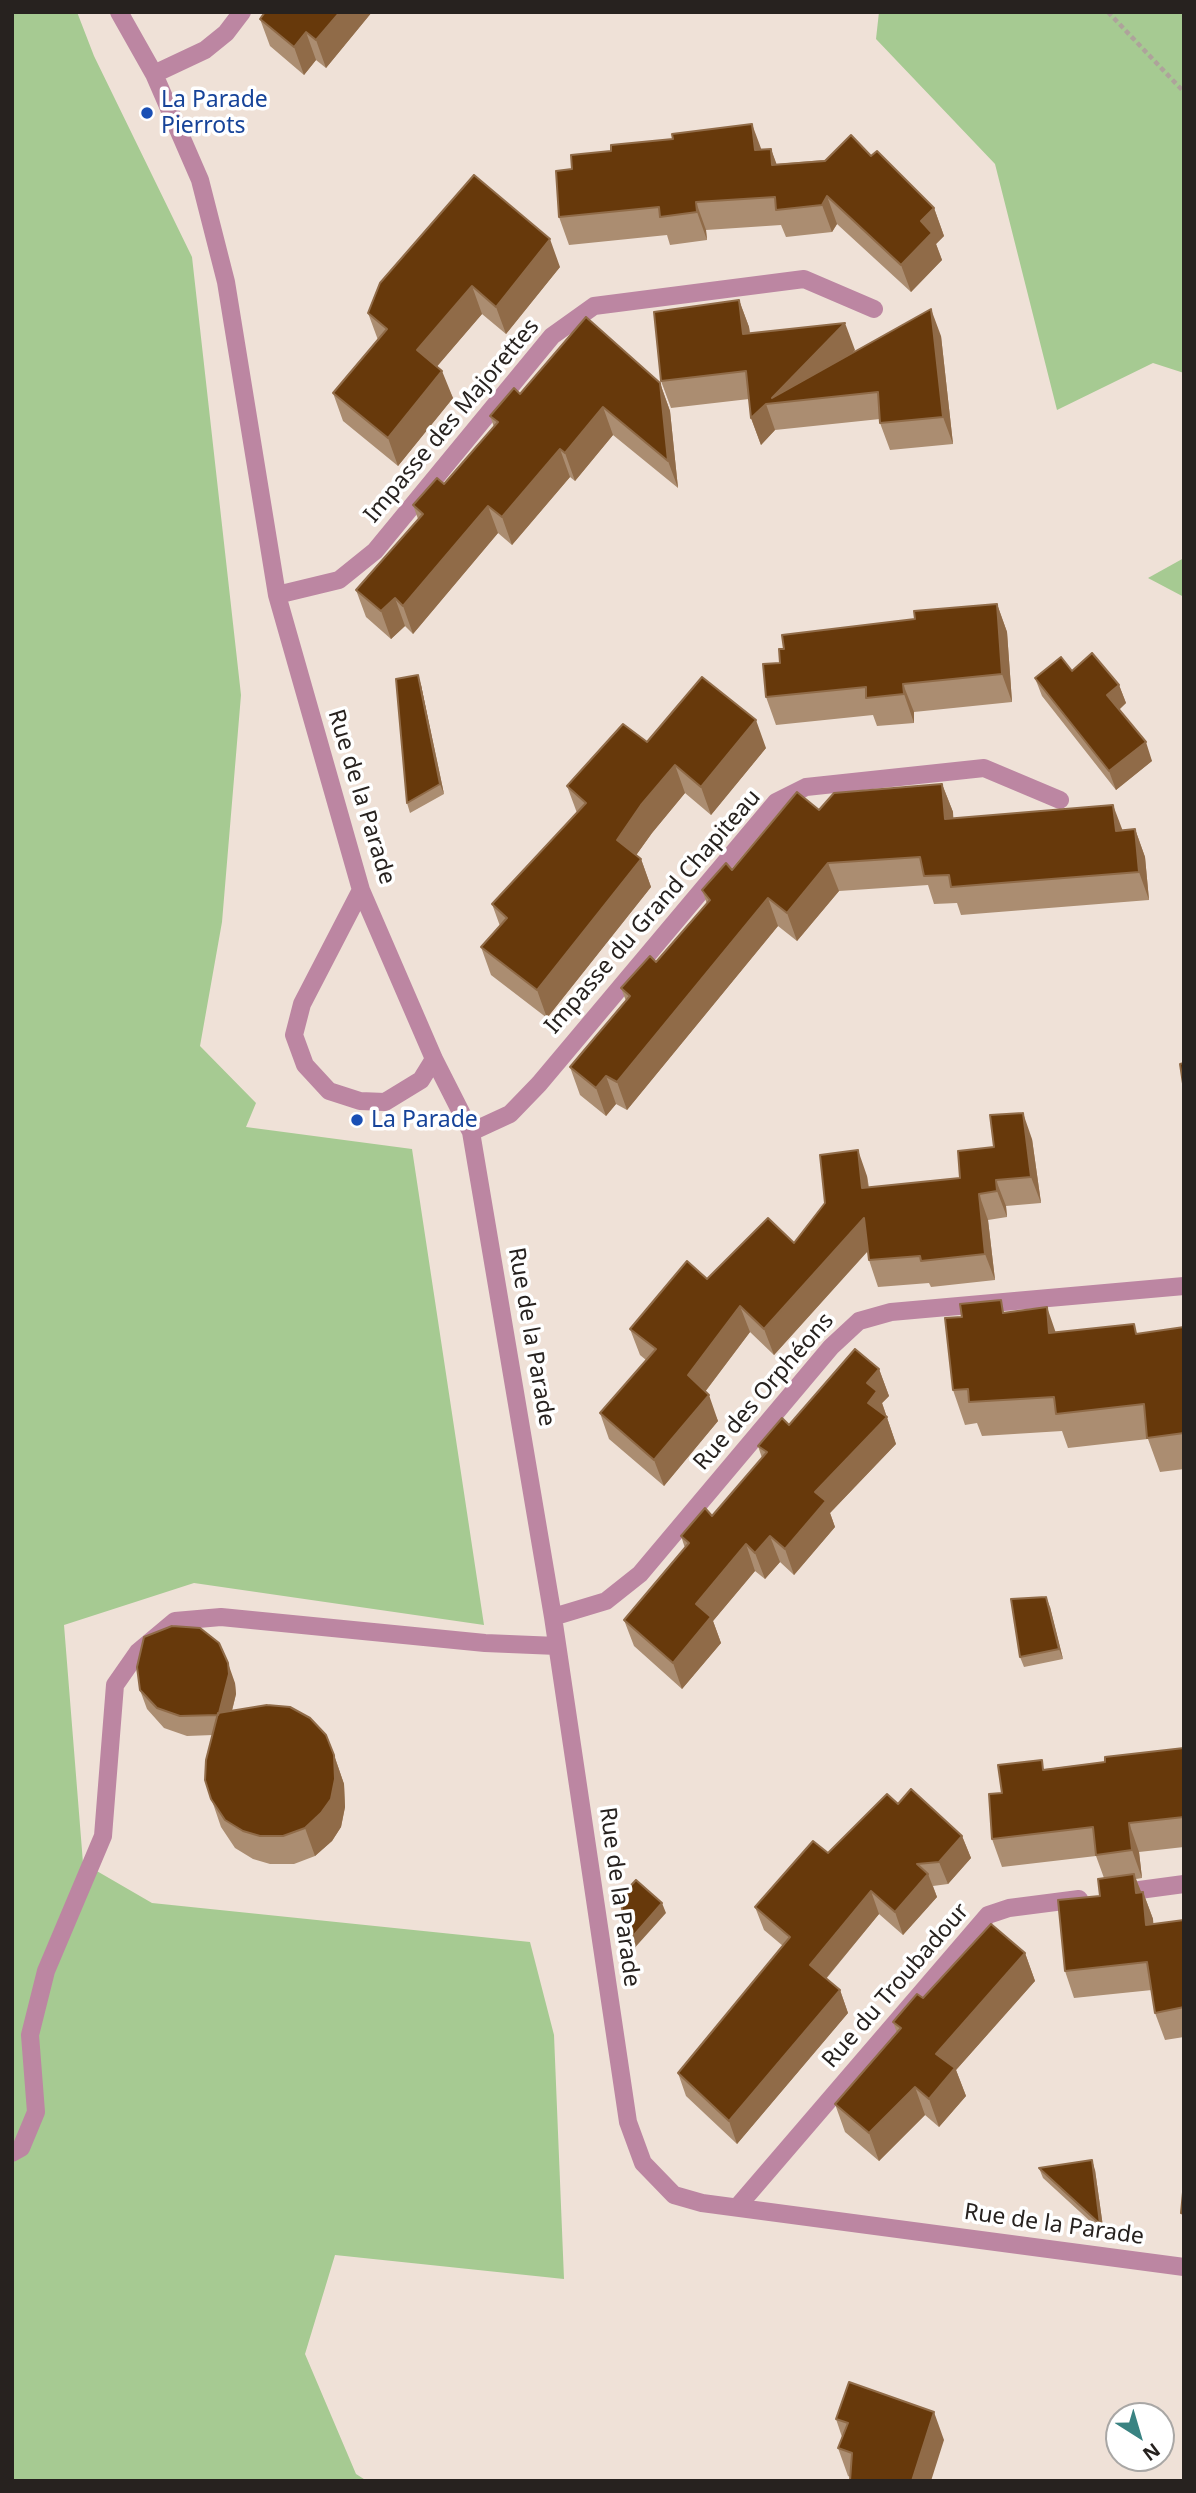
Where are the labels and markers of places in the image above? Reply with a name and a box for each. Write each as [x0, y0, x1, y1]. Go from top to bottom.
place label: La Parade Pierrots [161, 86, 268, 140]
marker: La Parade Pierrots [139, 105, 155, 121]
place label: La Parade [371, 1106, 478, 1134]
marker: La Parade [349, 1112, 365, 1128]

